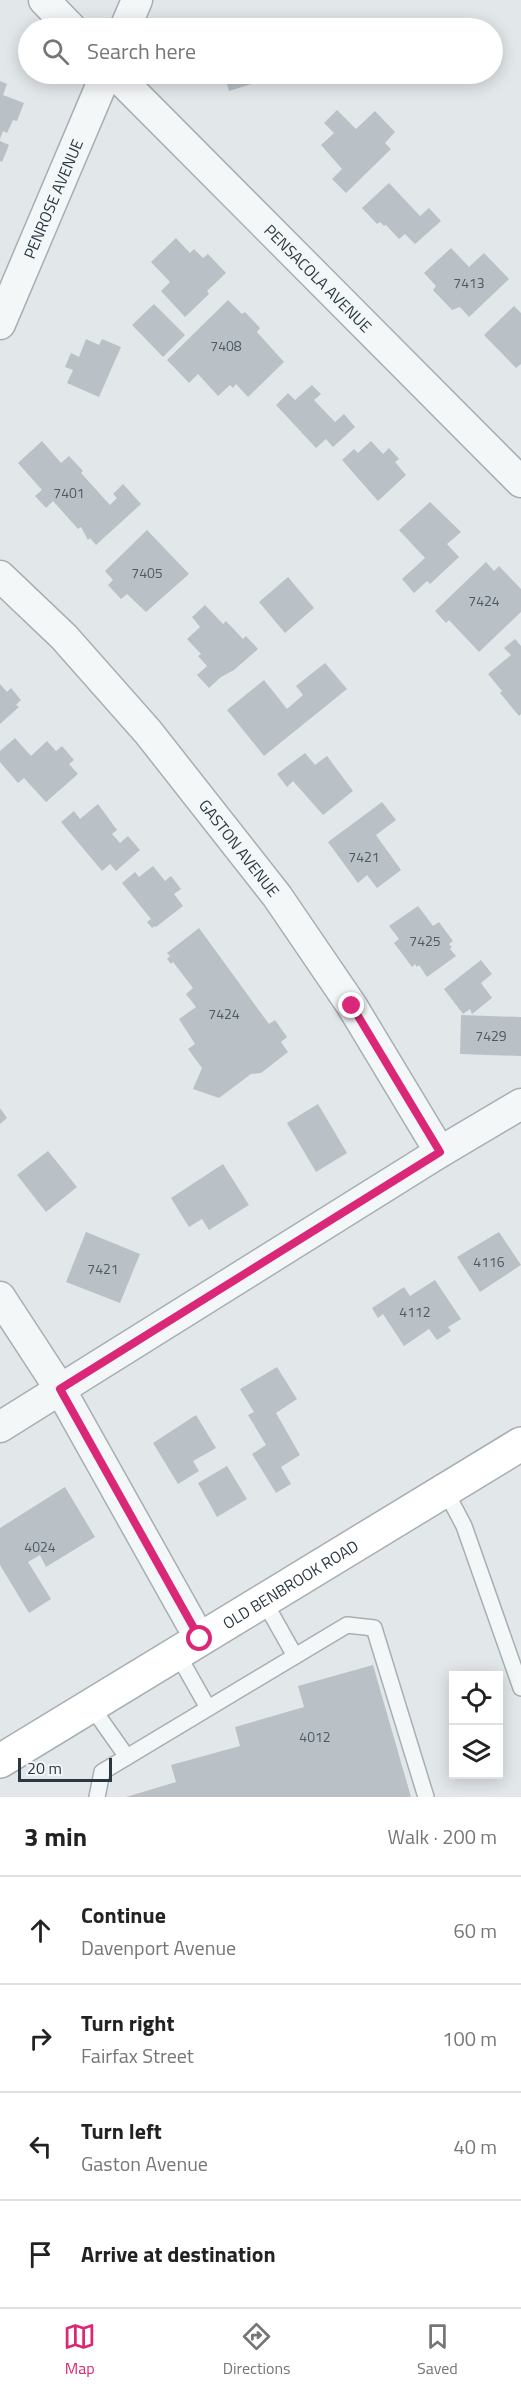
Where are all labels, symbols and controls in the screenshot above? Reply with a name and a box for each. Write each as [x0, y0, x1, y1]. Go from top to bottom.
search box [18, 18, 503, 84]
text: Search here [87, 34, 196, 68]
icon: search [39, 35, 72, 68]
street label: PENROSE AVENUE [17, 135, 89, 262]
street label: PENSACOLA AVENUE [259, 219, 378, 338]
house number: 7413 [453, 272, 485, 293]
house number: 7408 [210, 335, 242, 356]
house number: 7401 [53, 482, 85, 503]
house number: 7405 [131, 562, 163, 583]
house number: 7424 [468, 590, 500, 611]
street label: GASTON AVENUE [193, 794, 285, 902]
house number: 7421 [348, 846, 380, 867]
house number: 7425 [409, 930, 441, 951]
route end [338, 992, 364, 1018]
house number: 7424 [208, 1003, 240, 1024]
house number: 7429 [475, 1025, 507, 1046]
house number: 4116 [473, 1251, 505, 1272]
house number: 7421 [87, 1258, 119, 1279]
house number: 4112 [399, 1301, 431, 1322]
street label: OLD BENBROOK ROAD [218, 1534, 363, 1635]
house number: 4024 [24, 1536, 56, 1557]
route start [186, 1625, 212, 1651]
map controls [449, 1671, 503, 1779]
button: locate [449, 1671, 503, 1725]
button: layers [449, 1725, 503, 1779]
house number: 4012 [299, 1726, 331, 1747]
scale bar [18, 1755, 112, 1782]
text: 20 m [27, 1756, 62, 1780]
text: 3 min [24, 1817, 87, 1856]
text: Walk · 200 m [388, 1821, 497, 1852]
text: Continue [81, 1898, 166, 1932]
icon: ahead [24, 1914, 57, 1947]
text: 60 m [453, 1915, 497, 1946]
text: Davenport Avenue [81, 1932, 236, 1963]
text: Turn right [81, 2006, 175, 2040]
icon: right [24, 2022, 57, 2055]
text: 100 m [442, 2023, 497, 2054]
text: Fairfax Street [81, 2040, 194, 2071]
text: Turn left [81, 2114, 162, 2148]
icon: left [24, 2130, 57, 2163]
text: 40 m [453, 2131, 497, 2162]
text: Gaston Avenue [81, 2148, 208, 2179]
text: Arrive at destination [81, 2237, 276, 2271]
icon: arrive [24, 2238, 57, 2271]
tab: Map [63, 2320, 96, 2380]
tab: Directions [223, 2320, 291, 2380]
tab: Saved [417, 2320, 458, 2380]

